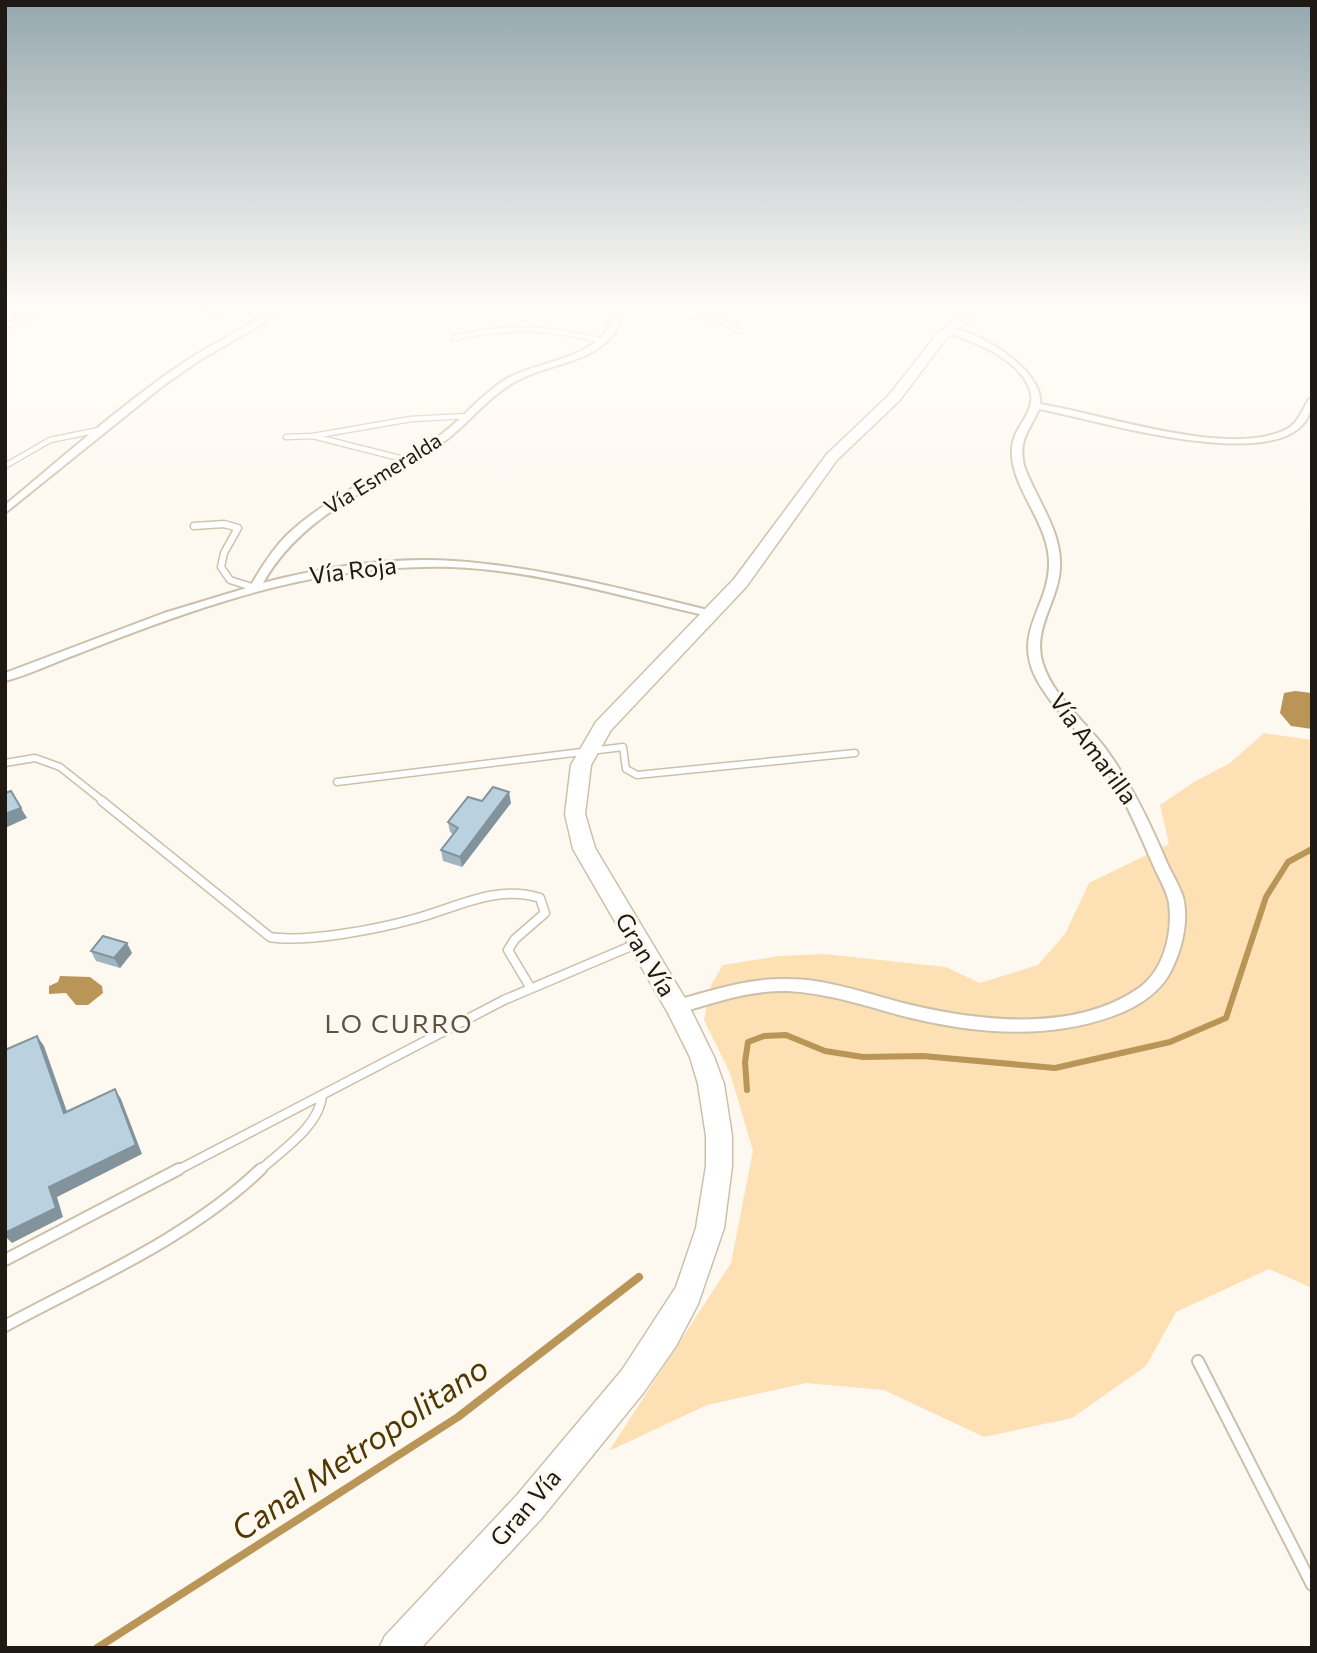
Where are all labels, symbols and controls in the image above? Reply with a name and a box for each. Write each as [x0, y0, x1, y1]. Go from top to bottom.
street label: Vía Esmeralda [319, 427, 445, 519]
street label: Vía Roja [307, 550, 398, 589]
street label: Vía Amarilla [1044, 687, 1144, 809]
street label: Gran Vía [610, 907, 683, 1001]
district label: LO CURRO [324, 1007, 474, 1038]
water label: Canal Metropolitano [223, 1346, 495, 1548]
street label: Gran Vía [483, 1462, 566, 1552]

